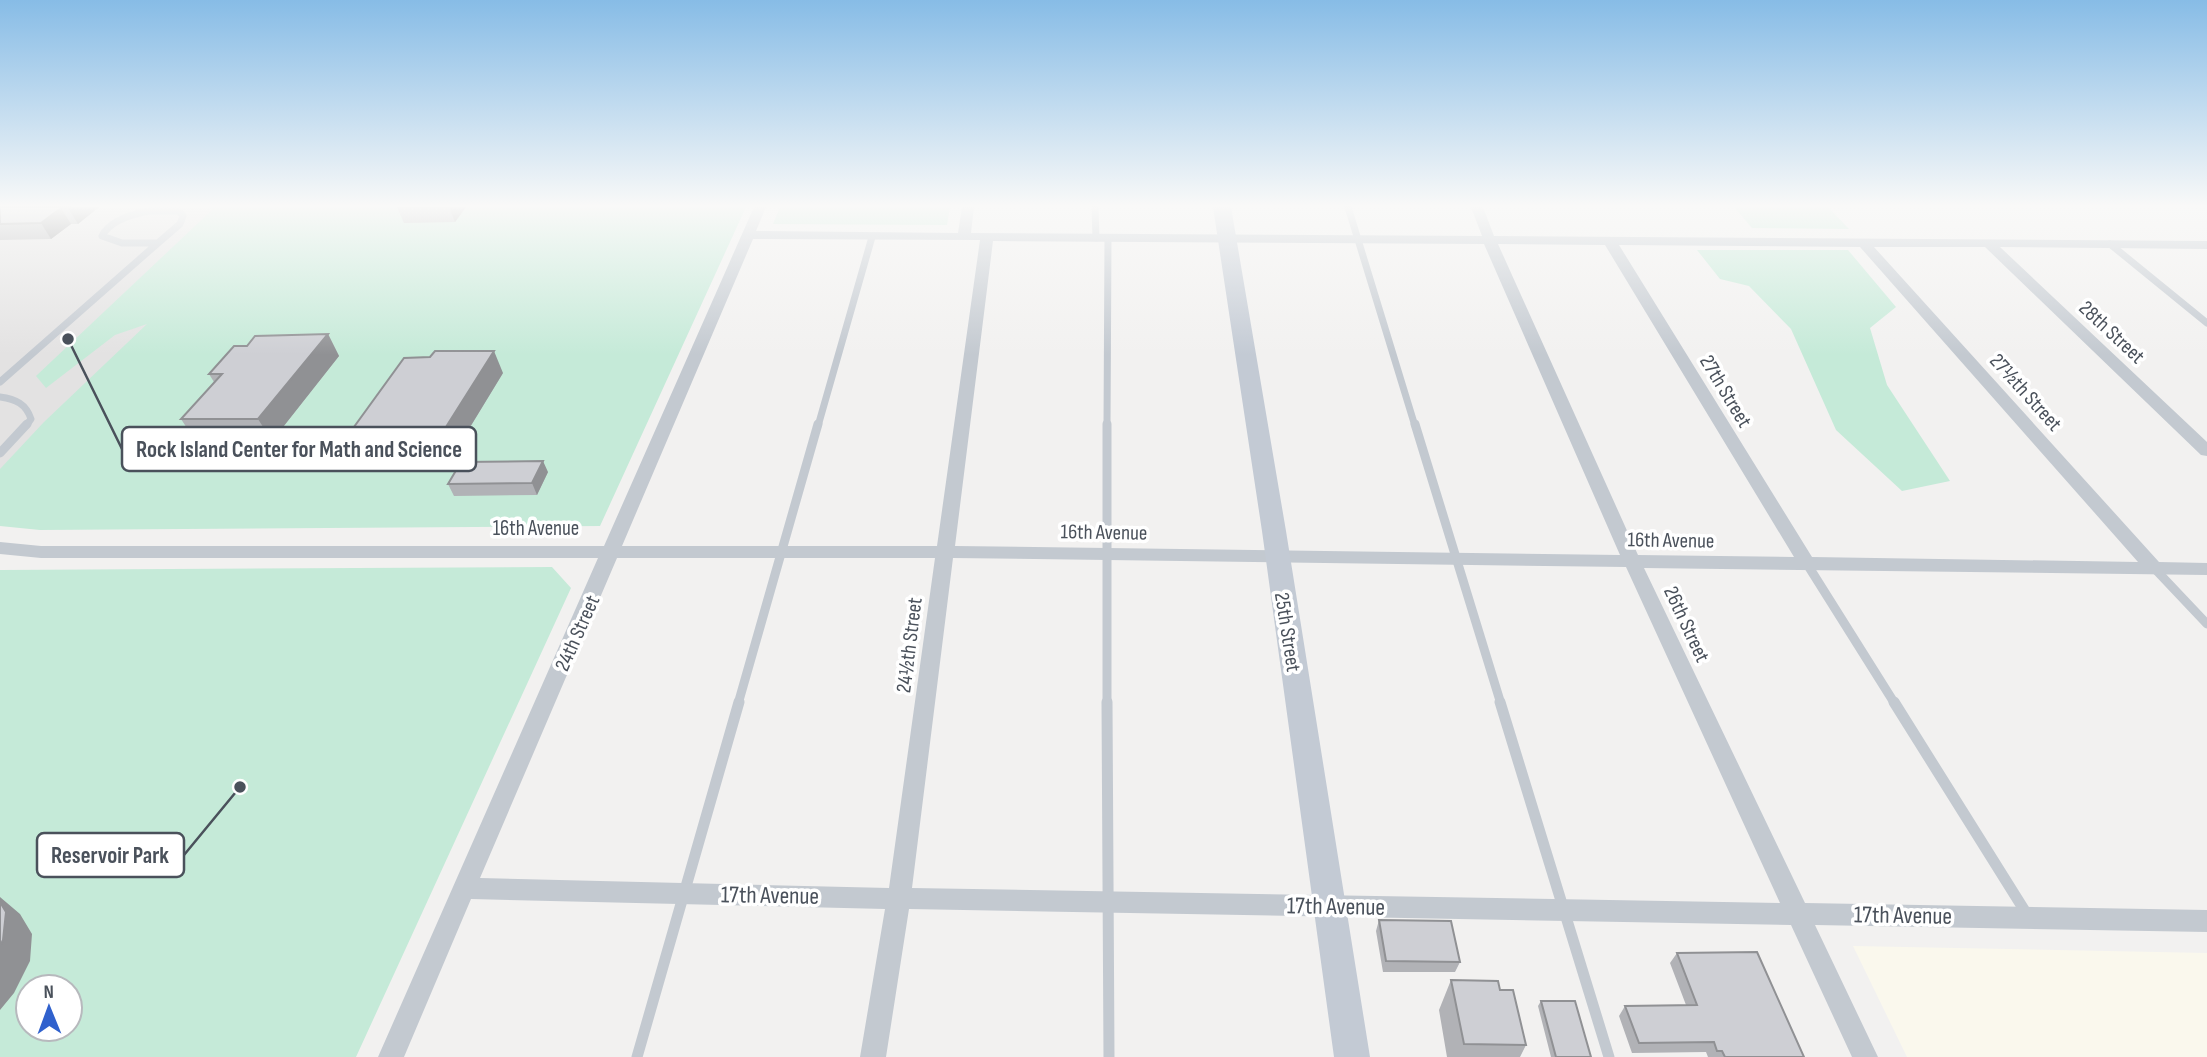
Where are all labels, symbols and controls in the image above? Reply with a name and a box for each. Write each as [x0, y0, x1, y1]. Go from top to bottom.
street label: 28th Street [2074, 296, 2150, 369]
street label: 27½th Street [1984, 348, 2067, 436]
street label: 27th Street [1694, 350, 1757, 432]
callout: Rock Island Center for Math and Science [122, 427, 476, 471]
text: Rock Island Center for Math and Science [136, 436, 462, 464]
street label: 16th Avenue [493, 516, 579, 541]
street label: 16th Avenue [1060, 519, 1148, 546]
street label: 16th Avenue [1627, 527, 1715, 554]
street label: 26th Street [1658, 582, 1715, 666]
street label: 24th Street [550, 591, 605, 675]
street label: 25th Street [1269, 591, 1306, 674]
street label: 24½th Street [891, 596, 928, 694]
callout: Reservoir Park [37, 833, 184, 877]
text: Reservoir Park [51, 842, 169, 870]
street label: 17th Avenue [721, 880, 819, 911]
street label: 17th Avenue [1287, 891, 1385, 922]
street label: 17th Avenue [1854, 900, 1952, 931]
north arrow [14, 973, 84, 1043]
text: N [43, 981, 54, 1004]

